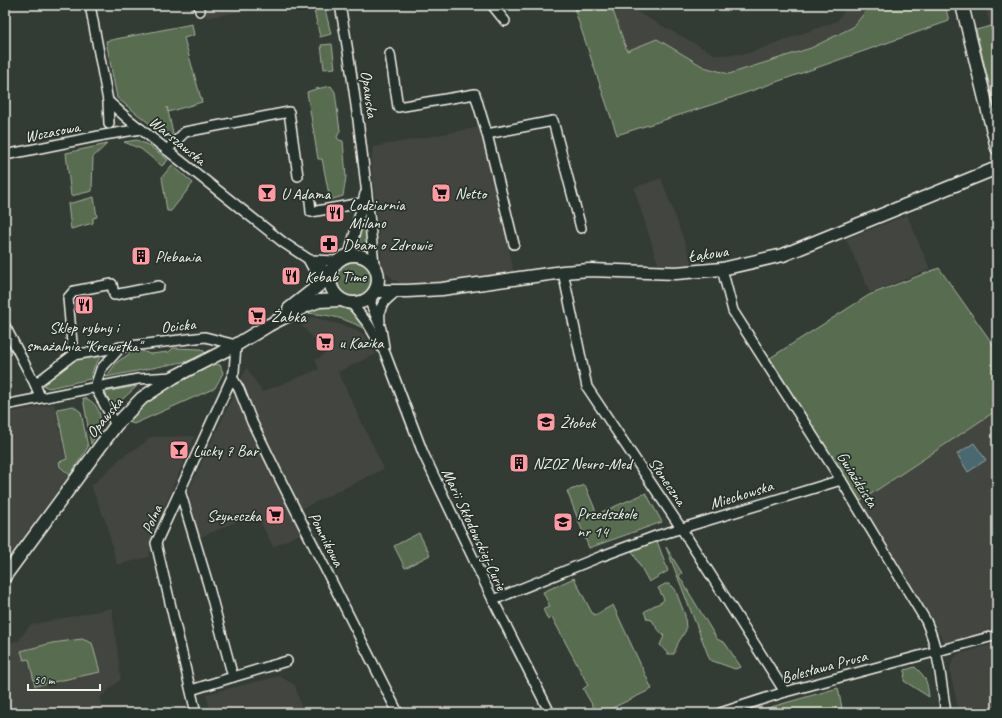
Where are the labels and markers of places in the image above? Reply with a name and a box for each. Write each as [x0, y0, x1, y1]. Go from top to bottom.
bar icon: U Adama [256, 182, 278, 204]
supermarket icon: Netto [430, 182, 452, 204]
place label: U Adama [281, 184, 332, 204]
place label: Netto [455, 184, 489, 204]
place label: Lodziarnia Milano [349, 195, 406, 233]
restaurant icon: Lodziarnia Milano [324, 202, 346, 224]
pharmacy icon: Dbam o Zdrowie [318, 233, 340, 255]
place label: Dbam o Zdrowie [343, 235, 434, 255]
building icon: Plebania [130, 245, 152, 267]
place label: Plebania [155, 247, 202, 267]
restaurant icon: Kebab Time [280, 265, 302, 287]
place label: Kebab Time [305, 267, 368, 287]
restaurant icon: Sklep rybny i smażalnia "Krewetka" [73, 294, 95, 316]
supermarket icon: Żabka [246, 305, 268, 327]
place label: Żabka [271, 307, 307, 327]
place label: Sklep rybny i smażalnia "Krewetka" [26, 318, 145, 356]
supermarket icon: u Kazika [314, 331, 336, 353]
place label: u Kazika [339, 333, 385, 353]
school or university icon: Żłobek [535, 411, 557, 433]
place label: Żłobek [560, 413, 597, 433]
bar icon: Lucky 7 Bar [168, 439, 190, 461]
place label: Lucky 7 Bar [193, 441, 260, 461]
building icon: NZOZ Neuro-Med [508, 452, 530, 474]
place label: NZOZ Neuro-Med [533, 454, 634, 474]
supermarket icon: Szyneczka [264, 504, 286, 526]
place label: Przedszkole nr 14 [577, 504, 638, 542]
place label: Szyneczka [207, 506, 263, 526]
school or university icon: Przedszkole nr 14 [552, 511, 574, 533]

